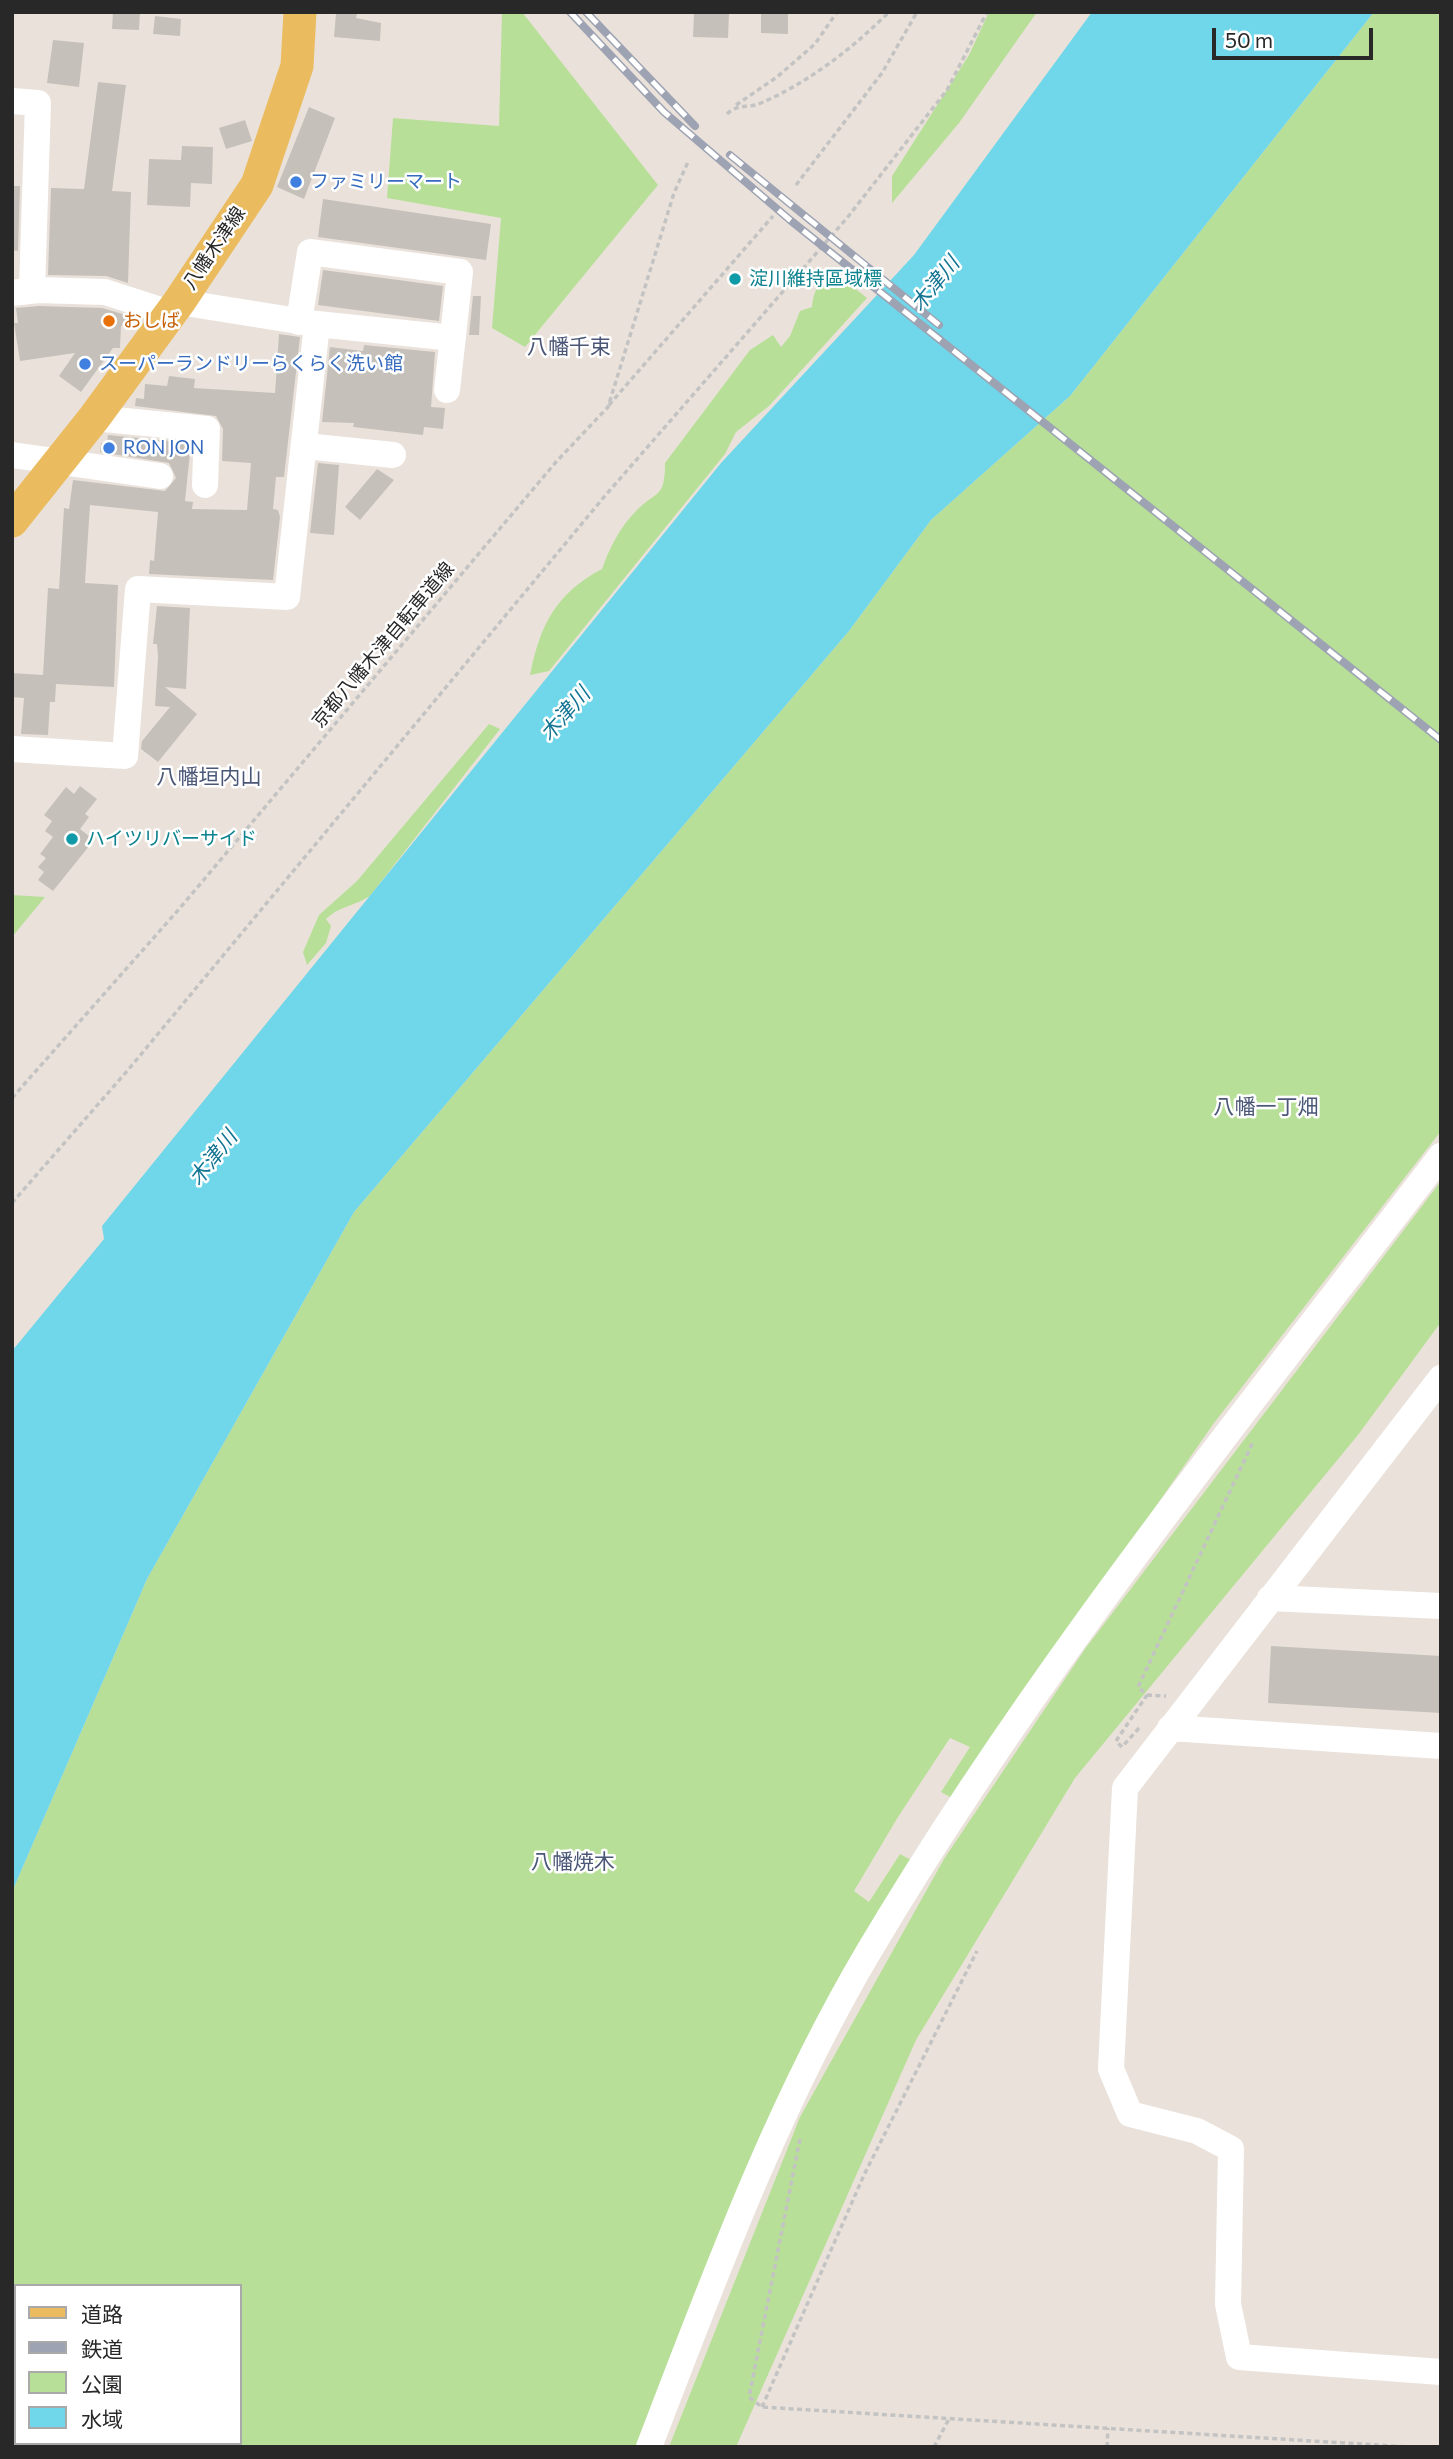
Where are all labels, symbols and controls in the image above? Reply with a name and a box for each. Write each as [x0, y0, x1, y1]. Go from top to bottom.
scale bar [1215, 14, 1376, 58]
text: 50 m [1225, 27, 1273, 52]
place label: ファミリーマート [310, 171, 462, 193]
marker: ファミリーマート [288, 174, 304, 190]
street label: 八幡木津線 [178, 202, 250, 294]
water label: 木津川 [905, 252, 965, 316]
place label: 淀川維持區域標 [749, 268, 882, 290]
marker: 淀川維持區域標 [727, 271, 743, 287]
place label: おしば [123, 310, 180, 332]
marker: おしば [101, 313, 117, 329]
district label: 八幡千束 [527, 334, 611, 360]
place label: スーパーランドリーらくらく洗い館 [99, 353, 403, 375]
marker: スーパーランドリーらくらく洗い館 [77, 356, 93, 372]
place label: RON JON [123, 437, 204, 459]
marker: RON JON [101, 440, 117, 456]
street label: 京都八幡木津自転車道線 [307, 558, 459, 732]
water label: 木津川 [535, 682, 595, 746]
district label: 八幡垣内山 [157, 764, 261, 790]
place label: ハイツリバーサイド [86, 828, 257, 850]
marker: ハイツリバーサイド [64, 831, 80, 847]
district label: 八幡一丁畑 [1214, 1094, 1318, 1120]
water label: 木津川 [184, 1125, 242, 1191]
district label: 八幡焼木 [531, 1849, 615, 1875]
legend [14, 2284, 242, 2445]
text: 道路 [81, 2301, 123, 2326]
text: 鉄道 [81, 2336, 123, 2361]
text: 公園 [81, 2371, 123, 2396]
text: 水域 [81, 2406, 123, 2431]

